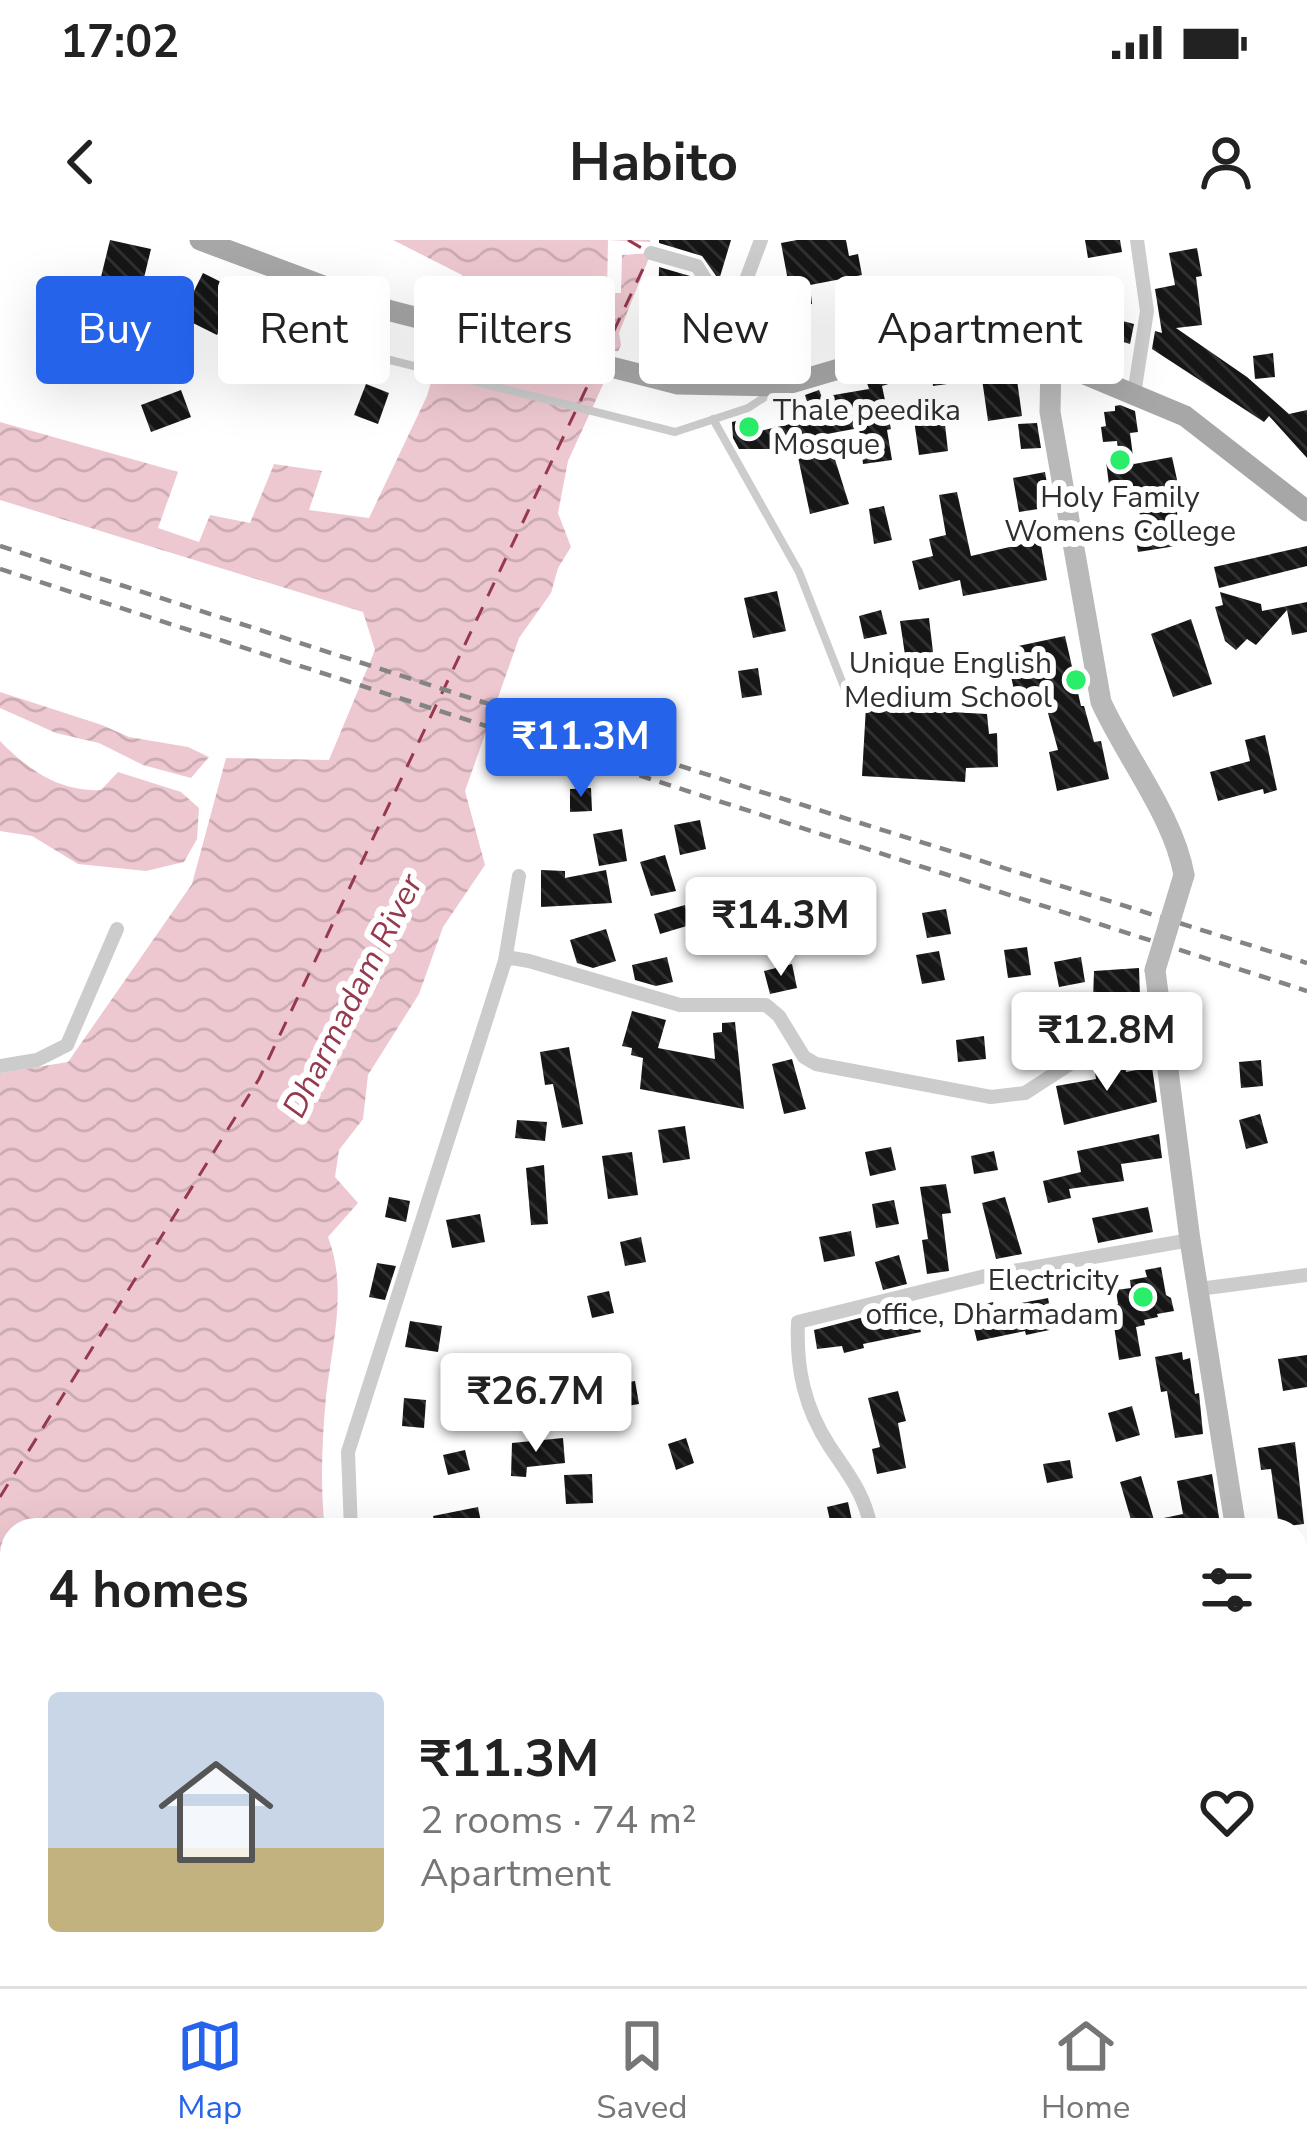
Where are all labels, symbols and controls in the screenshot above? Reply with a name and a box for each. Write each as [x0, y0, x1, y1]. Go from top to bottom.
text: 17:02 [60, 12, 179, 73]
text: Habito [569, 125, 738, 199]
icon: back [48, 129, 114, 195]
icon: person [1193, 129, 1259, 195]
chip: Buy [36, 276, 194, 384]
chip: Rent [218, 276, 390, 384]
chip: Filters [414, 276, 615, 384]
chip: New [639, 276, 811, 384]
chip: Apartment [835, 276, 1124, 384]
place label: Thale peedika Mosque [773, 390, 961, 465]
marker: Thale peedika Mosque [736, 414, 762, 440]
marker: Holy Family Womens College [1107, 447, 1133, 473]
place label: Holy Family Womens College [1004, 477, 1236, 552]
place label: Unique English Medium School [844, 643, 1052, 718]
marker: Unique English Medium School [1063, 667, 1089, 693]
pin: ₹11.3M [483, 698, 679, 800]
text: ₹11.3M [512, 710, 650, 763]
water label: Dharmadam River [272, 866, 434, 1125]
pin: ₹14.3M [683, 877, 879, 979]
text: ₹14.3M [712, 889, 850, 942]
pin: ₹12.8M [1009, 992, 1205, 1094]
text: ₹12.8M [1038, 1004, 1176, 1057]
place label: Electricity office, Dharmadam [866, 1260, 1120, 1335]
marker: Electricity office, Dharmadam [1130, 1284, 1156, 1310]
pin: ₹26.7M [438, 1353, 634, 1455]
text: ₹26.7M [467, 1365, 605, 1418]
text: 4 homes [48, 1555, 249, 1625]
icon: filters [1194, 1557, 1260, 1623]
text: ₹11.3M [420, 1724, 599, 1794]
icon: home [144, 1740, 288, 1884]
icon: heart [1194, 1779, 1260, 1845]
text: 2 rooms · 74 m² [420, 1794, 697, 1847]
text: Apartment [420, 1847, 610, 1900]
tab: Map [177, 2013, 243, 2130]
tab: Saved [596, 2013, 687, 2130]
tab: Home [1041, 2013, 1130, 2130]

